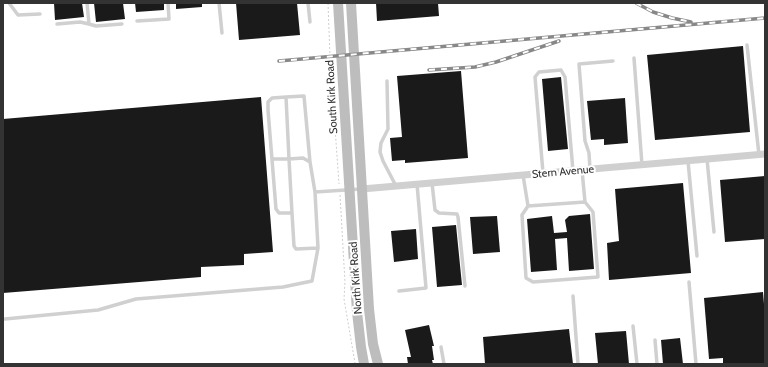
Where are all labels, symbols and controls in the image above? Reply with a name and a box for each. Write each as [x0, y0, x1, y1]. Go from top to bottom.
street label: South Kirk Road [323, 60, 341, 134]
street label: Stern Avenue [531, 163, 595, 181]
street label: North Kirk Road [347, 241, 365, 315]

